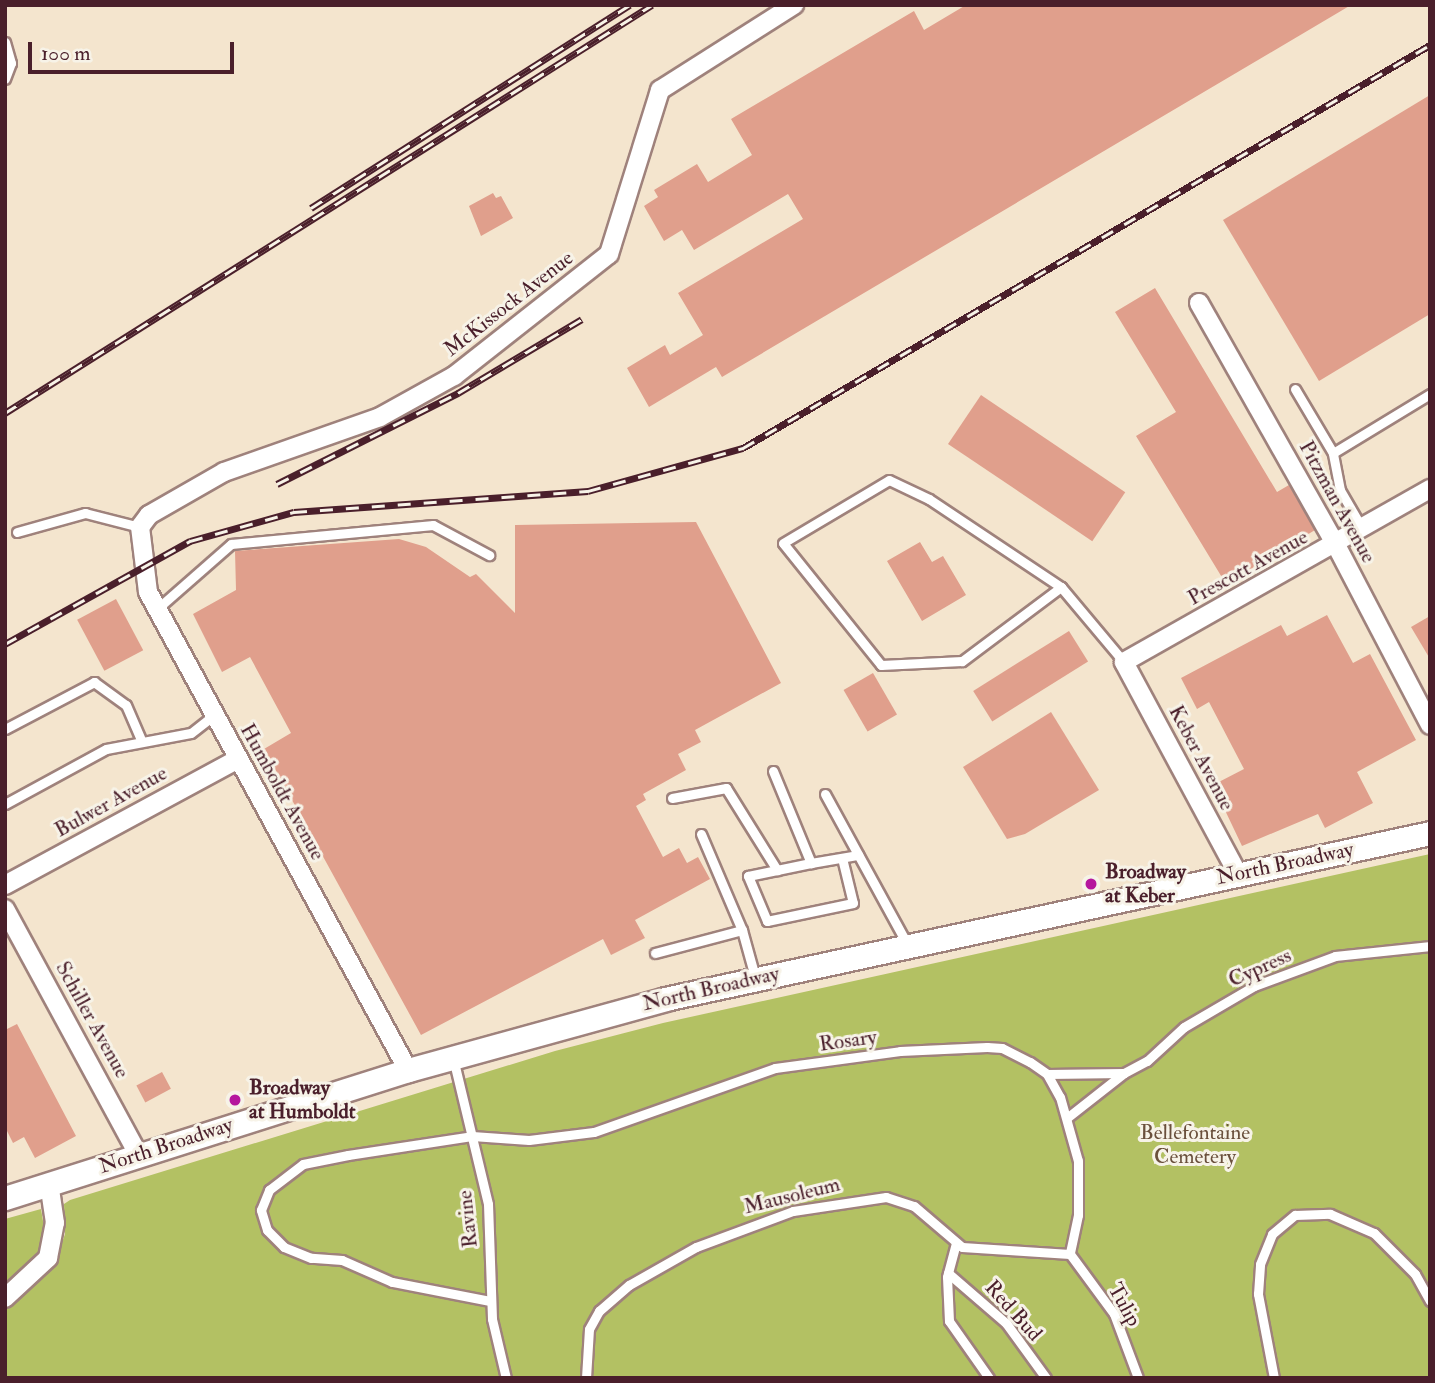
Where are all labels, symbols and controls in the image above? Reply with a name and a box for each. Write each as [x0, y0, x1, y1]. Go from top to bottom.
scale bar [32, 28, 238, 72]
text: 100 m [41, 40, 91, 67]
street label: McKissock Avenue [439, 246, 579, 362]
street label: Pitzman Avenue [1293, 437, 1381, 567]
street label: Prescott Avenue [1184, 525, 1312, 611]
street label: Keber Avenue [1163, 701, 1239, 815]
street label: Humboldt Avenue [234, 719, 330, 865]
street label: Bulwer Avenue [50, 761, 172, 843]
street label: North Broadway [1214, 837, 1356, 891]
place label: Broadway at Keber [1105, 859, 1186, 909]
marker: Broadway at Keber [1083, 876, 1099, 892]
street label: Cypress [1225, 943, 1295, 993]
street label: Schiller Avenue [50, 957, 134, 1083]
street label: North Broadway [640, 961, 782, 1017]
street label: Rosary [818, 1024, 878, 1058]
place label: Broadway at Humboldt [249, 1075, 356, 1125]
marker: Broadway at Humboldt [227, 1092, 243, 1108]
street label: North Broadway [96, 1112, 236, 1180]
park label: Bellefontaine Cemetery [1140, 1120, 1250, 1170]
street label: Mausoleum [741, 1172, 843, 1220]
street label: Ravine [452, 1189, 484, 1249]
street label: Red Bud [979, 1275, 1047, 1347]
street label: Tulip [1102, 1279, 1146, 1331]

